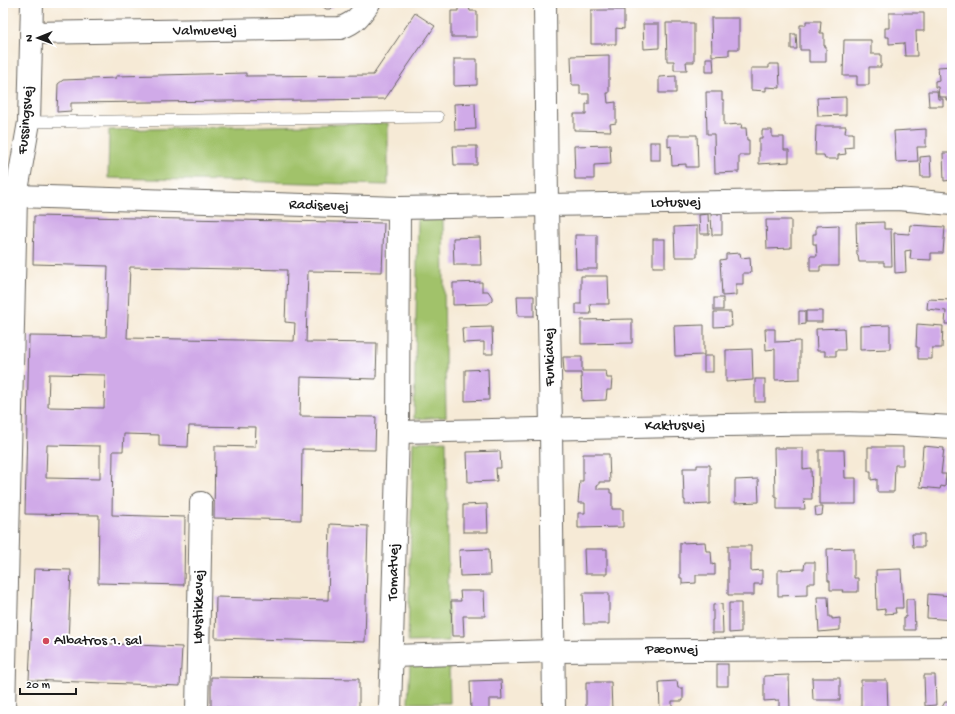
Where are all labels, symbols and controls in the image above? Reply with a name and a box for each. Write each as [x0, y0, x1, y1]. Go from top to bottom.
north arrow [18, 18, 58, 58]
street label: Valmuevej [172, 21, 237, 41]
text: N [24, 34, 36, 42]
street label: Fussingsvej [14, 85, 38, 156]
street label: Lotusvej [651, 194, 701, 212]
street label: Radisevej [289, 196, 349, 216]
street label: Funkiavej [540, 327, 560, 388]
street label: Kaktusvej [645, 416, 705, 436]
street label: Tomatvej [384, 543, 403, 602]
street label: Løvstikkevej [189, 570, 209, 644]
place label: Albatros 1. sal [54, 632, 142, 650]
marker: Albatros 1. sal [41, 636, 51, 646]
street label: Pæonvej [644, 641, 699, 659]
scale bar [20, 670, 76, 696]
text: 20 m [26, 679, 51, 693]

